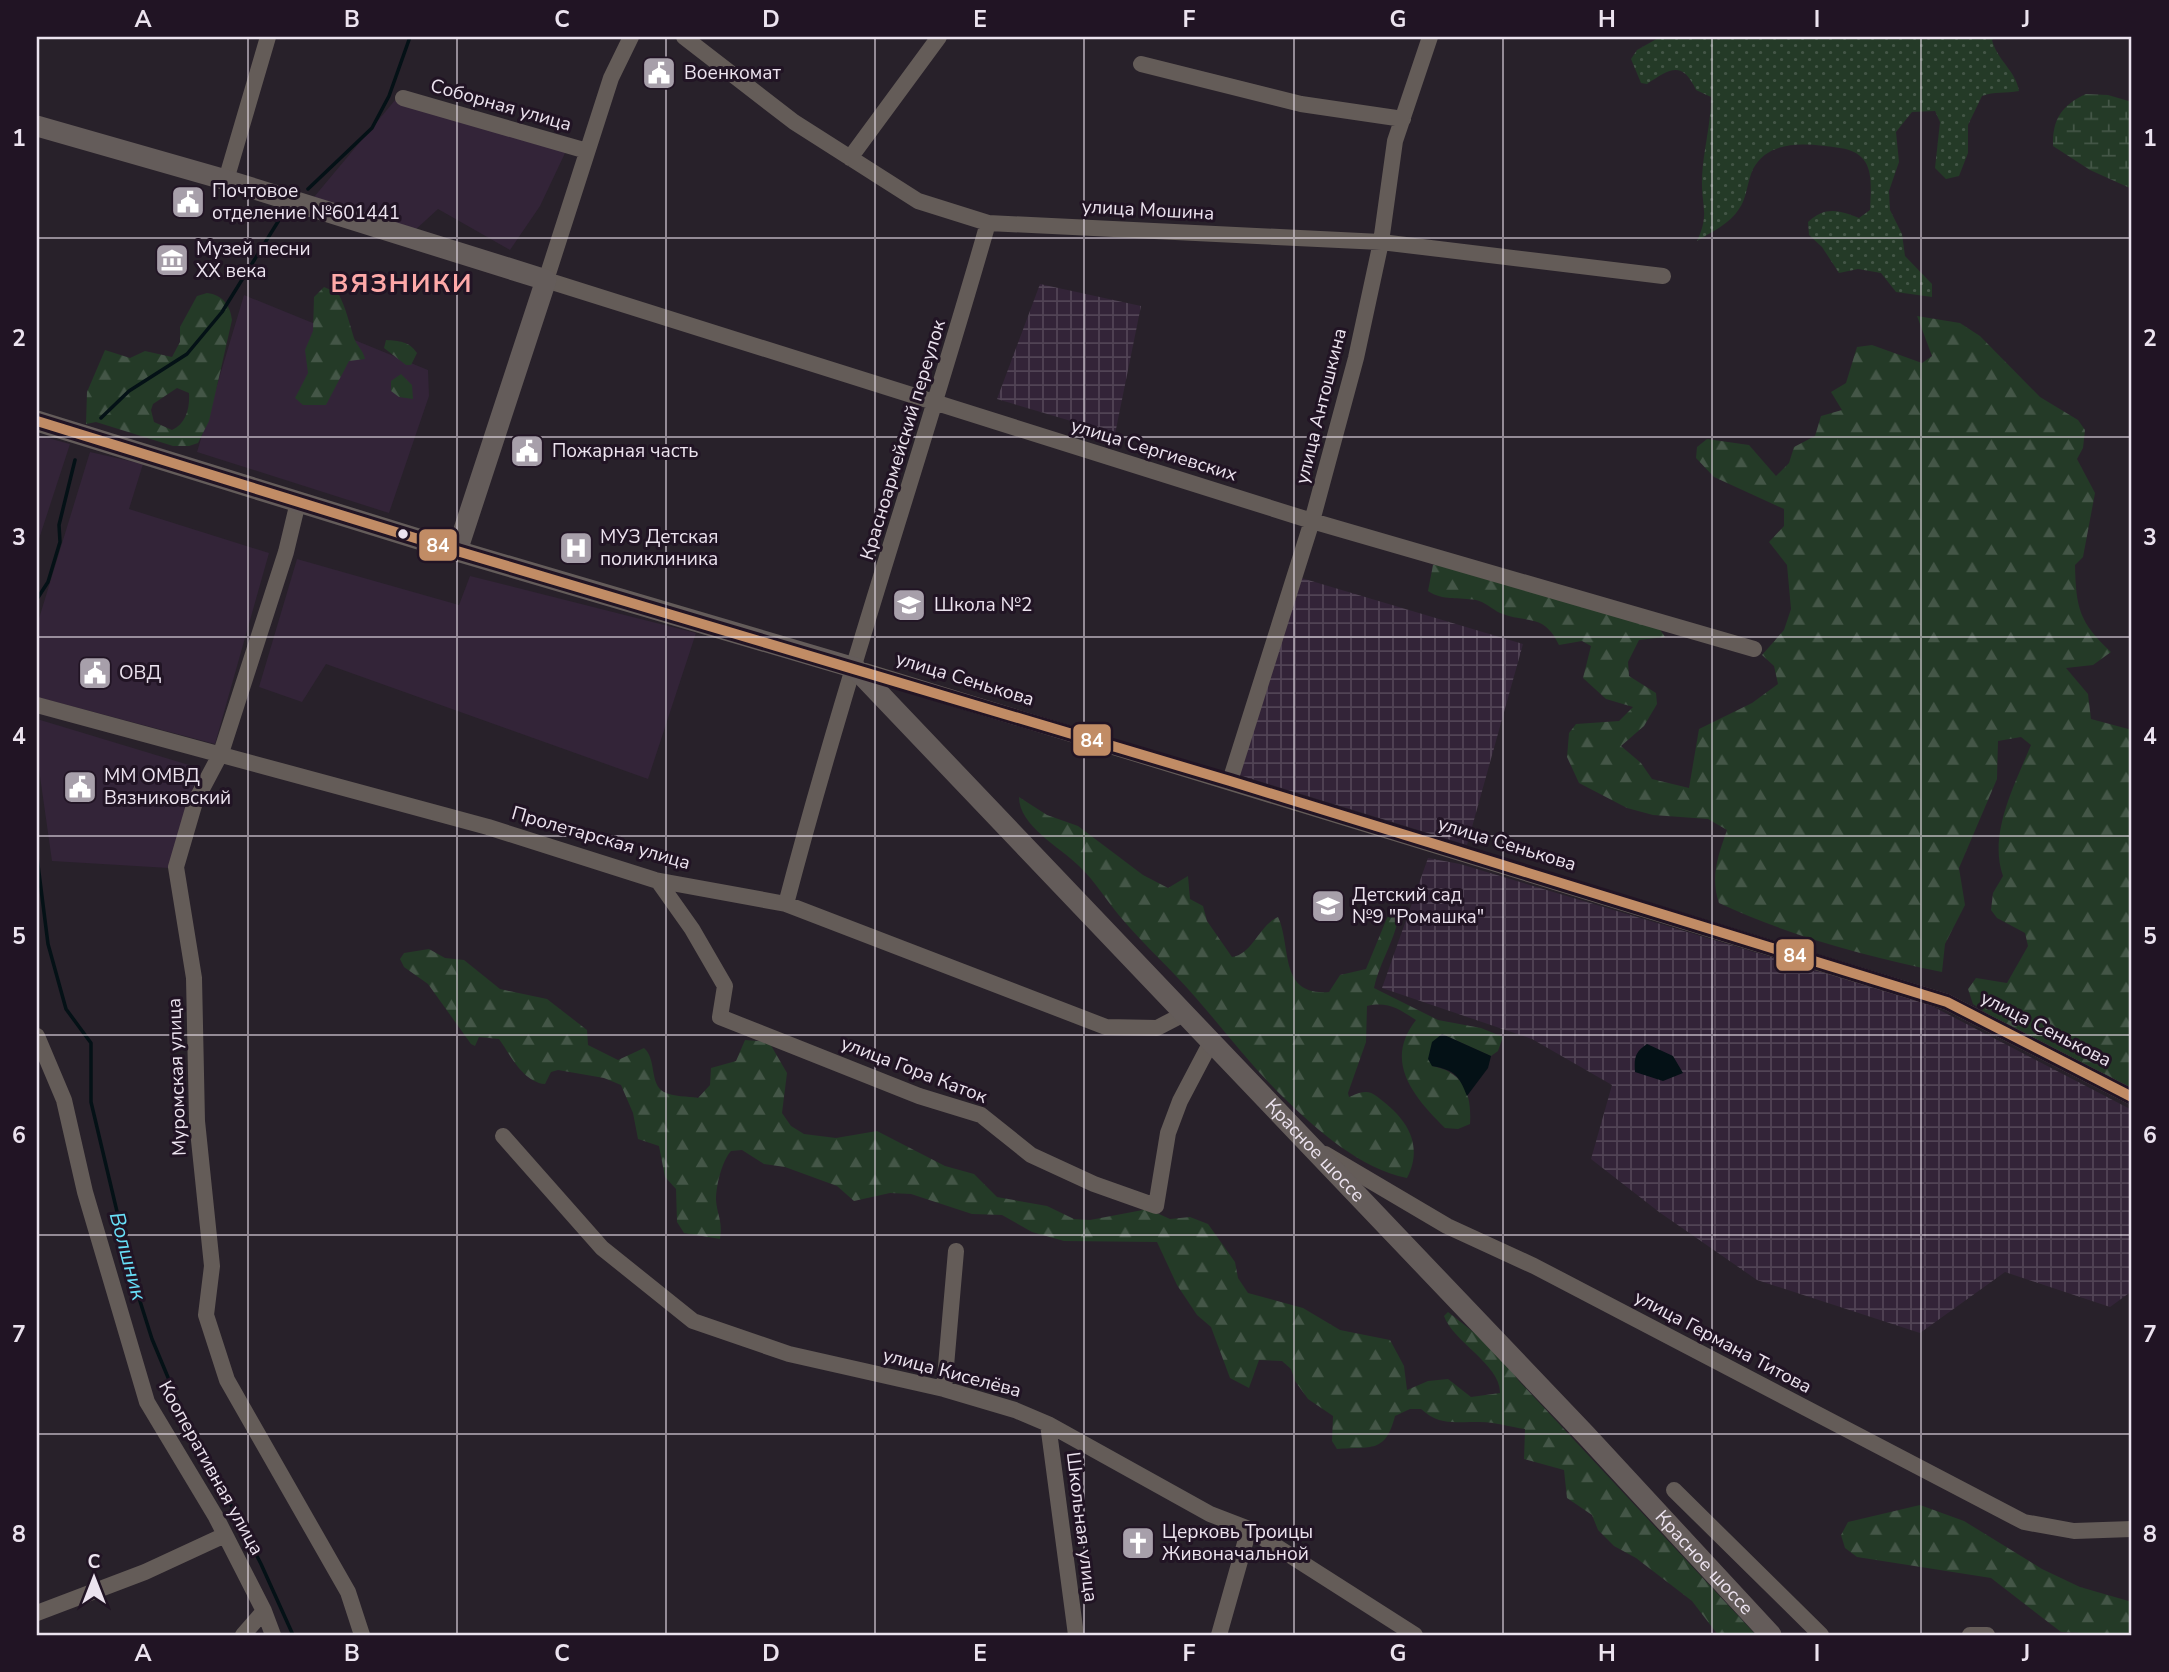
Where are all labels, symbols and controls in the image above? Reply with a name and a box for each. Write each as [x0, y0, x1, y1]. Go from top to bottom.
text: A [134, 4, 152, 35]
text: B [344, 4, 360, 35]
text: C [554, 4, 570, 35]
text: D [762, 4, 780, 35]
text: E [973, 4, 987, 35]
text: F [1183, 4, 1196, 35]
text: G [1390, 4, 1406, 35]
text: H [1598, 4, 1616, 35]
text: I [1814, 4, 1820, 35]
text: J [2021, 4, 2030, 35]
public building icon: Военкомат [640, 54, 678, 92]
place label: Военкомат [684, 60, 782, 86]
street label: Соборная улица [427, 72, 575, 138]
text: 1 [12, 123, 26, 154]
text: 1 [2143, 123, 2157, 154]
place label: Почтовое отделение №601441 [212, 178, 400, 226]
public building icon: Почтовое отделение №601441 [169, 183, 207, 221]
street label: улица Мошина [1081, 194, 1215, 226]
place label: Музей песни XX века [196, 236, 311, 284]
museum icon: Музей песни XX века [153, 241, 191, 279]
district label: ВЯЗНИКИ [331, 266, 473, 301]
street label: Красноармейский переулок [854, 317, 952, 563]
text: 2 [12, 323, 26, 354]
text: 2 [2143, 323, 2157, 354]
street label: улица Антошкина [1289, 325, 1353, 487]
street label: улица Сергиевских [1068, 412, 1240, 488]
public building icon: Пожарная часть [508, 432, 546, 470]
place label: Пожарная часть [552, 438, 698, 464]
text: 3 [12, 522, 26, 553]
text: 3 [2143, 522, 2157, 553]
place label: МУЗ Детская поликлиника [600, 524, 718, 572]
unlabelled marker [396, 527, 410, 541]
line badge: 84 [418, 528, 458, 562]
hospital icon: МУЗ Детская поликлиника [557, 529, 595, 567]
text: 84 [427, 533, 449, 559]
school or university icon: Школа №2 [890, 586, 928, 624]
place label: Школа №2 [934, 592, 1033, 618]
street label: улица Сенькова [893, 646, 1037, 712]
public building icon: ОВД [76, 654, 114, 692]
place label: ОВД [119, 660, 161, 686]
text: 4 [12, 721, 26, 752]
text: 4 [2143, 721, 2157, 752]
line badge: 84 [1072, 723, 1112, 757]
text: 84 [1081, 728, 1103, 754]
place label: ММ ОМВД Вязниковский [104, 763, 231, 811]
public building icon: ММ ОМВД Вязниковский [61, 768, 99, 806]
street label: Пролетарская улица [509, 800, 693, 876]
street label: улица Сенькова [1435, 811, 1579, 877]
place label: Детский сад №9 "Ромашка" [1352, 882, 1484, 930]
school or university icon: Детский сад №9 "Ромашка" [1309, 887, 1347, 925]
text: 5 [12, 921, 26, 952]
text: 5 [2143, 921, 2157, 952]
line badge: 84 [1775, 938, 1815, 972]
text: 84 [1784, 943, 1806, 969]
street label: улица Сенькова [1976, 985, 2116, 1073]
street label: Муромская улица [161, 998, 193, 1156]
street label: улица Гора Каток [837, 1030, 991, 1110]
street label: Красное шоссе [1259, 1093, 1371, 1208]
text: 6 [12, 1120, 26, 1151]
text: 6 [2143, 1120, 2157, 1151]
water label: Волшник [103, 1209, 153, 1304]
street label: улица Германа Титова [1630, 1284, 1816, 1400]
text: 7 [12, 1319, 26, 1350]
text: 7 [2143, 1319, 2157, 1350]
street label: улица Киселёва [880, 1342, 1024, 1404]
street label: Кооперативная улица [152, 1376, 270, 1560]
street label: Школьная улица [1060, 1450, 1104, 1604]
street label: Красное шоссе [1649, 1505, 1759, 1621]
text: 8 [12, 1519, 26, 1550]
place label: Церковь Троицы Живоначальной [1162, 1519, 1313, 1567]
text: 8 [2143, 1519, 2157, 1550]
church icon: Церковь Троицы Живоначальной [1119, 1524, 1157, 1562]
north arrow [60, 1542, 130, 1612]
text: С [88, 1549, 101, 1575]
text: A [134, 1638, 152, 1669]
text: B [344, 1638, 360, 1669]
text: C [554, 1638, 570, 1669]
text: D [762, 1638, 780, 1669]
text: E [973, 1638, 987, 1669]
text: F [1183, 1638, 1196, 1669]
text: G [1390, 1638, 1406, 1669]
text: H [1598, 1638, 1616, 1669]
text: I [1814, 1638, 1820, 1669]
text: J [2021, 1638, 2030, 1669]

